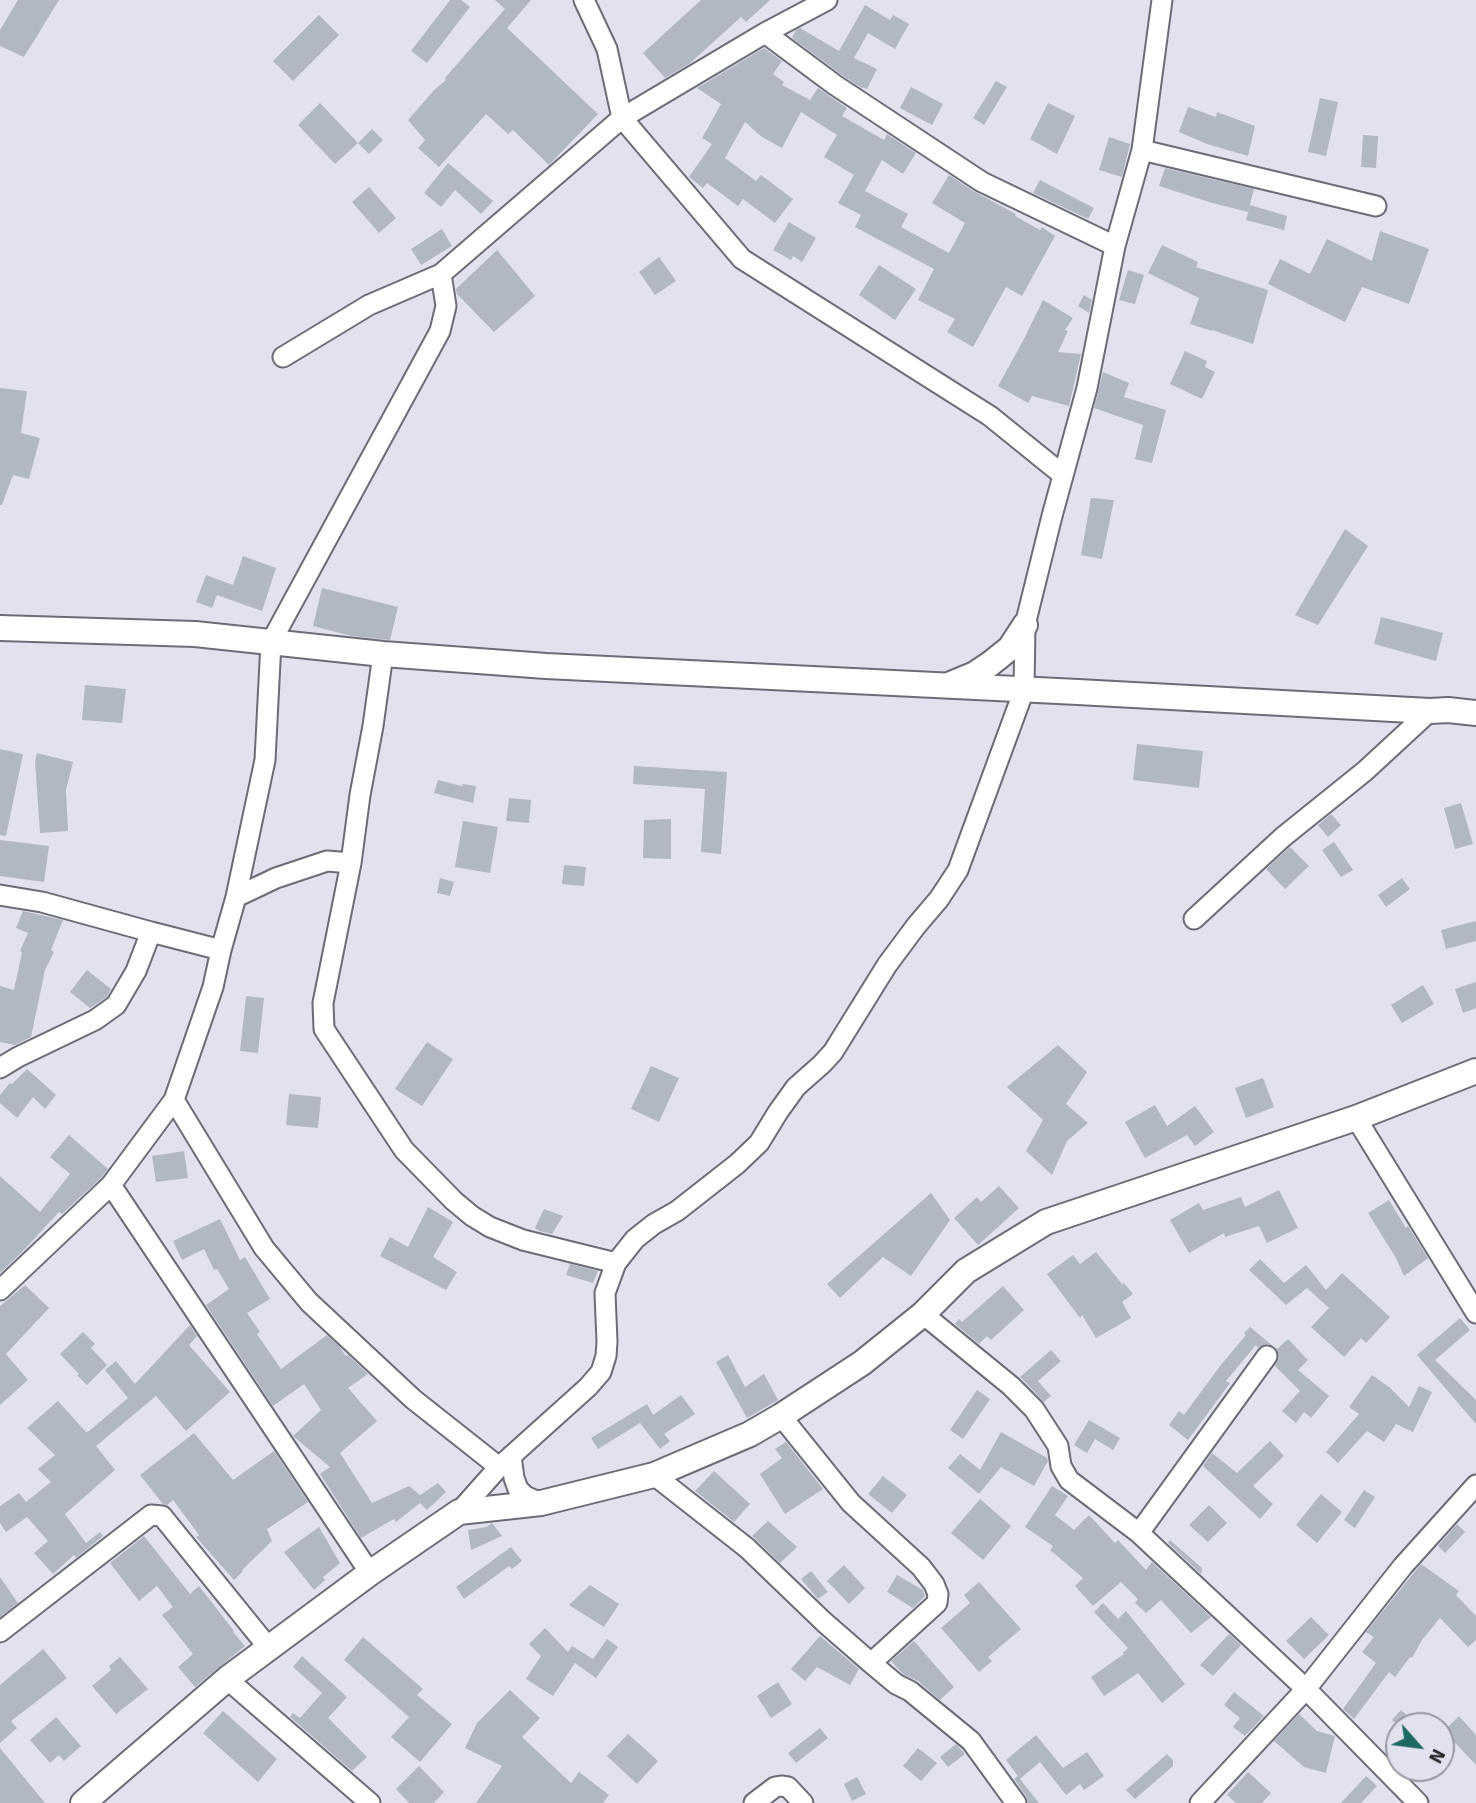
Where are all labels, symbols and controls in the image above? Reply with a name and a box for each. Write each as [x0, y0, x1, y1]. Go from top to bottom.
north arrow [1385, 1712, 1455, 1782]
text: N [1423, 1744, 1450, 1767]

